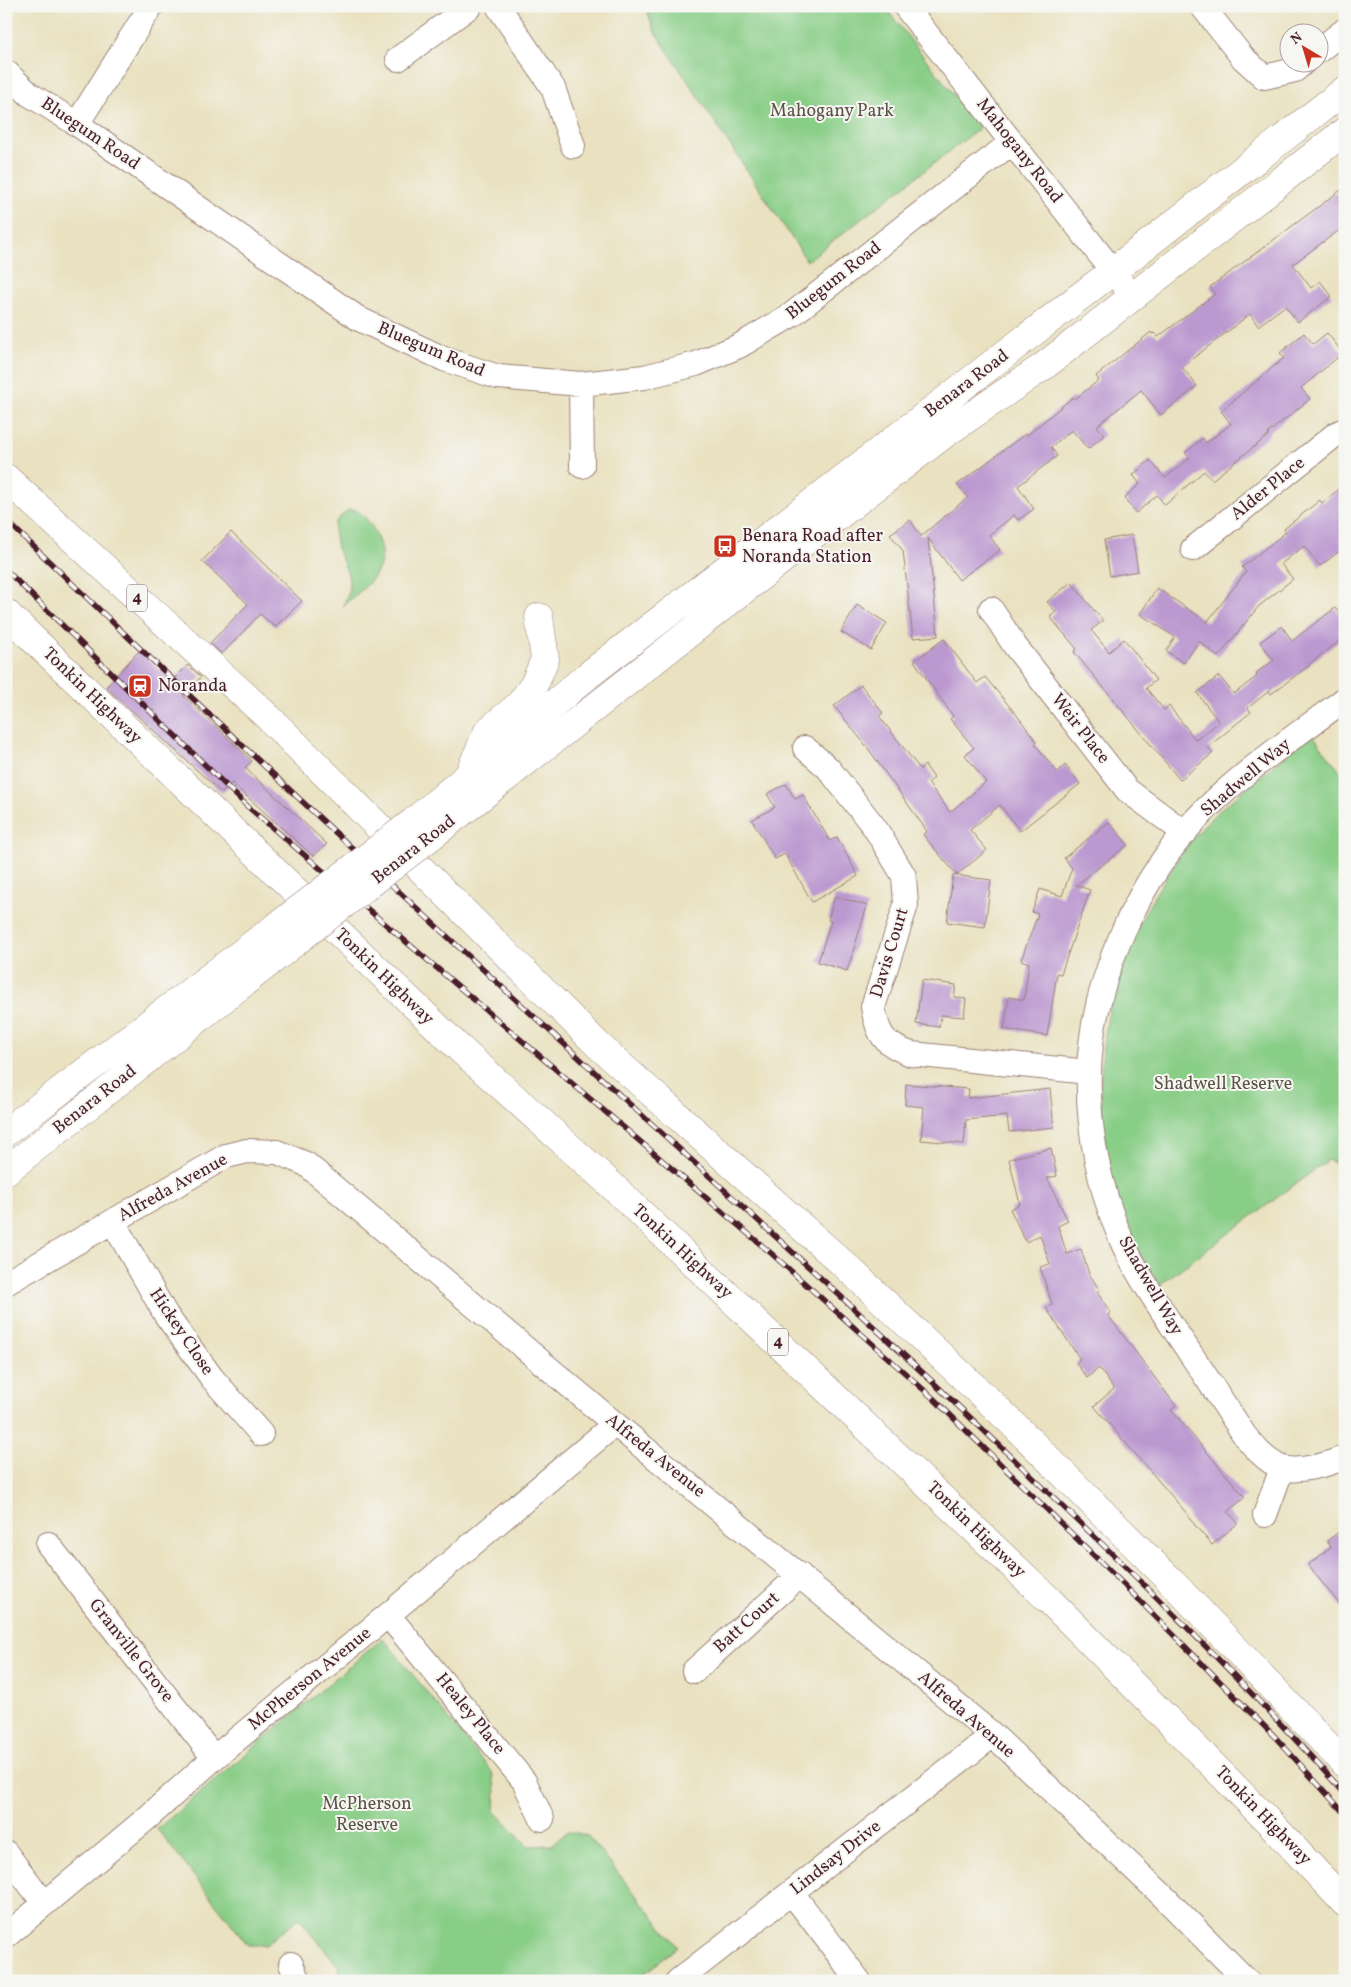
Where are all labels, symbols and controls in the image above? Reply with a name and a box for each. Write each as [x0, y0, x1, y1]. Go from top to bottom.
north arrow [1278, 22, 1328, 72]
text: N [1287, 28, 1307, 50]
street label: Bluegum Road [35, 92, 145, 176]
street label: Mahogany Road [970, 93, 1068, 209]
park label: Mahogany Park [770, 99, 894, 124]
street label: Bluegum Road [781, 236, 887, 326]
street label: Bluegum Road [373, 316, 489, 384]
street label: Benara Road [919, 344, 1015, 424]
street label: Alder Place [1225, 451, 1311, 527]
place label: Benara Road after Noranda Station [742, 524, 884, 570]
bus stop icon: Benara Road after Noranda Station [712, 533, 738, 559]
road number: 4 [127, 584, 147, 612]
street label: Tonkin Highway [37, 642, 147, 750]
station icon: Noranda [127, 673, 153, 699]
place label: Noranda [158, 674, 227, 699]
street label: Weir Place [1045, 689, 1115, 769]
street label: Shadwell Way [1196, 733, 1297, 823]
street label: Benara Road [367, 809, 461, 891]
street label: Davis Court [864, 905, 916, 1001]
street label: Tonkin Highway [329, 923, 439, 1031]
street label: Benara Road [48, 1059, 142, 1141]
park label: Shadwell Reserve [1154, 1072, 1292, 1097]
street label: Alfreda Avenue [114, 1148, 232, 1228]
street label: Tonkin Highway [626, 1199, 738, 1305]
street label: Shadwell Way [1111, 1232, 1189, 1340]
street label: Hickey Close [143, 1283, 219, 1381]
road number: 4 [768, 1328, 788, 1355]
street label: Alfreda Avenue [600, 1408, 710, 1504]
street label: Tonkin Highway [921, 1476, 1031, 1584]
street label: Batt Court [708, 1587, 786, 1659]
street label: Granville Grove [83, 1594, 179, 1708]
street label: McPherson Avenue [243, 1621, 377, 1737]
street label: Alfreda Avenue [912, 1666, 1020, 1764]
street label: Healey Place [429, 1668, 511, 1760]
street label: Tonkin Highway [1209, 1761, 1317, 1871]
park label: McPherson Reserve [322, 1792, 412, 1838]
street label: Lindsay Drive [785, 1815, 887, 1901]

